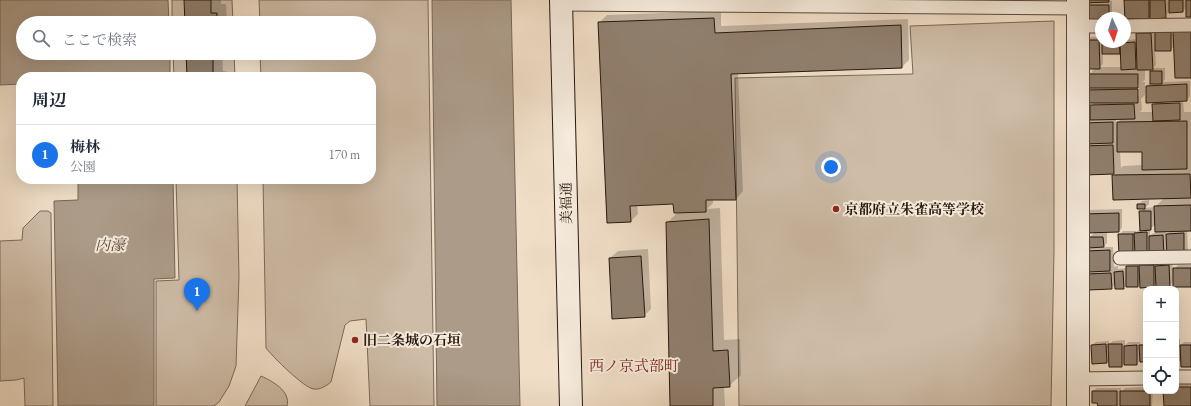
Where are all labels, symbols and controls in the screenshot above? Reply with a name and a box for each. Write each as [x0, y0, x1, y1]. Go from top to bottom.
north arrow [1095, 12, 1131, 48]
search box [16, 16, 376, 60]
icon: search [30, 27, 52, 49]
text: ここで検索 [62, 30, 137, 49]
text: 周辺 [32, 89, 66, 111]
text: 梅林 [70, 137, 100, 156]
text: 1 [42, 146, 48, 163]
text: 170 m [329, 146, 360, 163]
your location [821, 157, 841, 177]
text: 公園 [70, 158, 96, 175]
street label: 美福通 [557, 182, 575, 224]
place label: 京都府立朱雀高等学校 [844, 200, 984, 218]
marker: 京都府立朱雀高等学校 [831, 204, 841, 214]
water label: 内濠 [95, 235, 128, 254]
pin: 1 [184, 278, 210, 311]
map controls [1143, 286, 1179, 394]
button: + [1143, 286, 1179, 322]
button: − [1143, 322, 1179, 358]
place label: 旧二条城の石垣 [363, 331, 461, 349]
marker: 旧二条城の石垣 [350, 335, 360, 345]
district label: 西ノ京式部町 [589, 356, 679, 375]
button: locate [1143, 358, 1179, 394]

